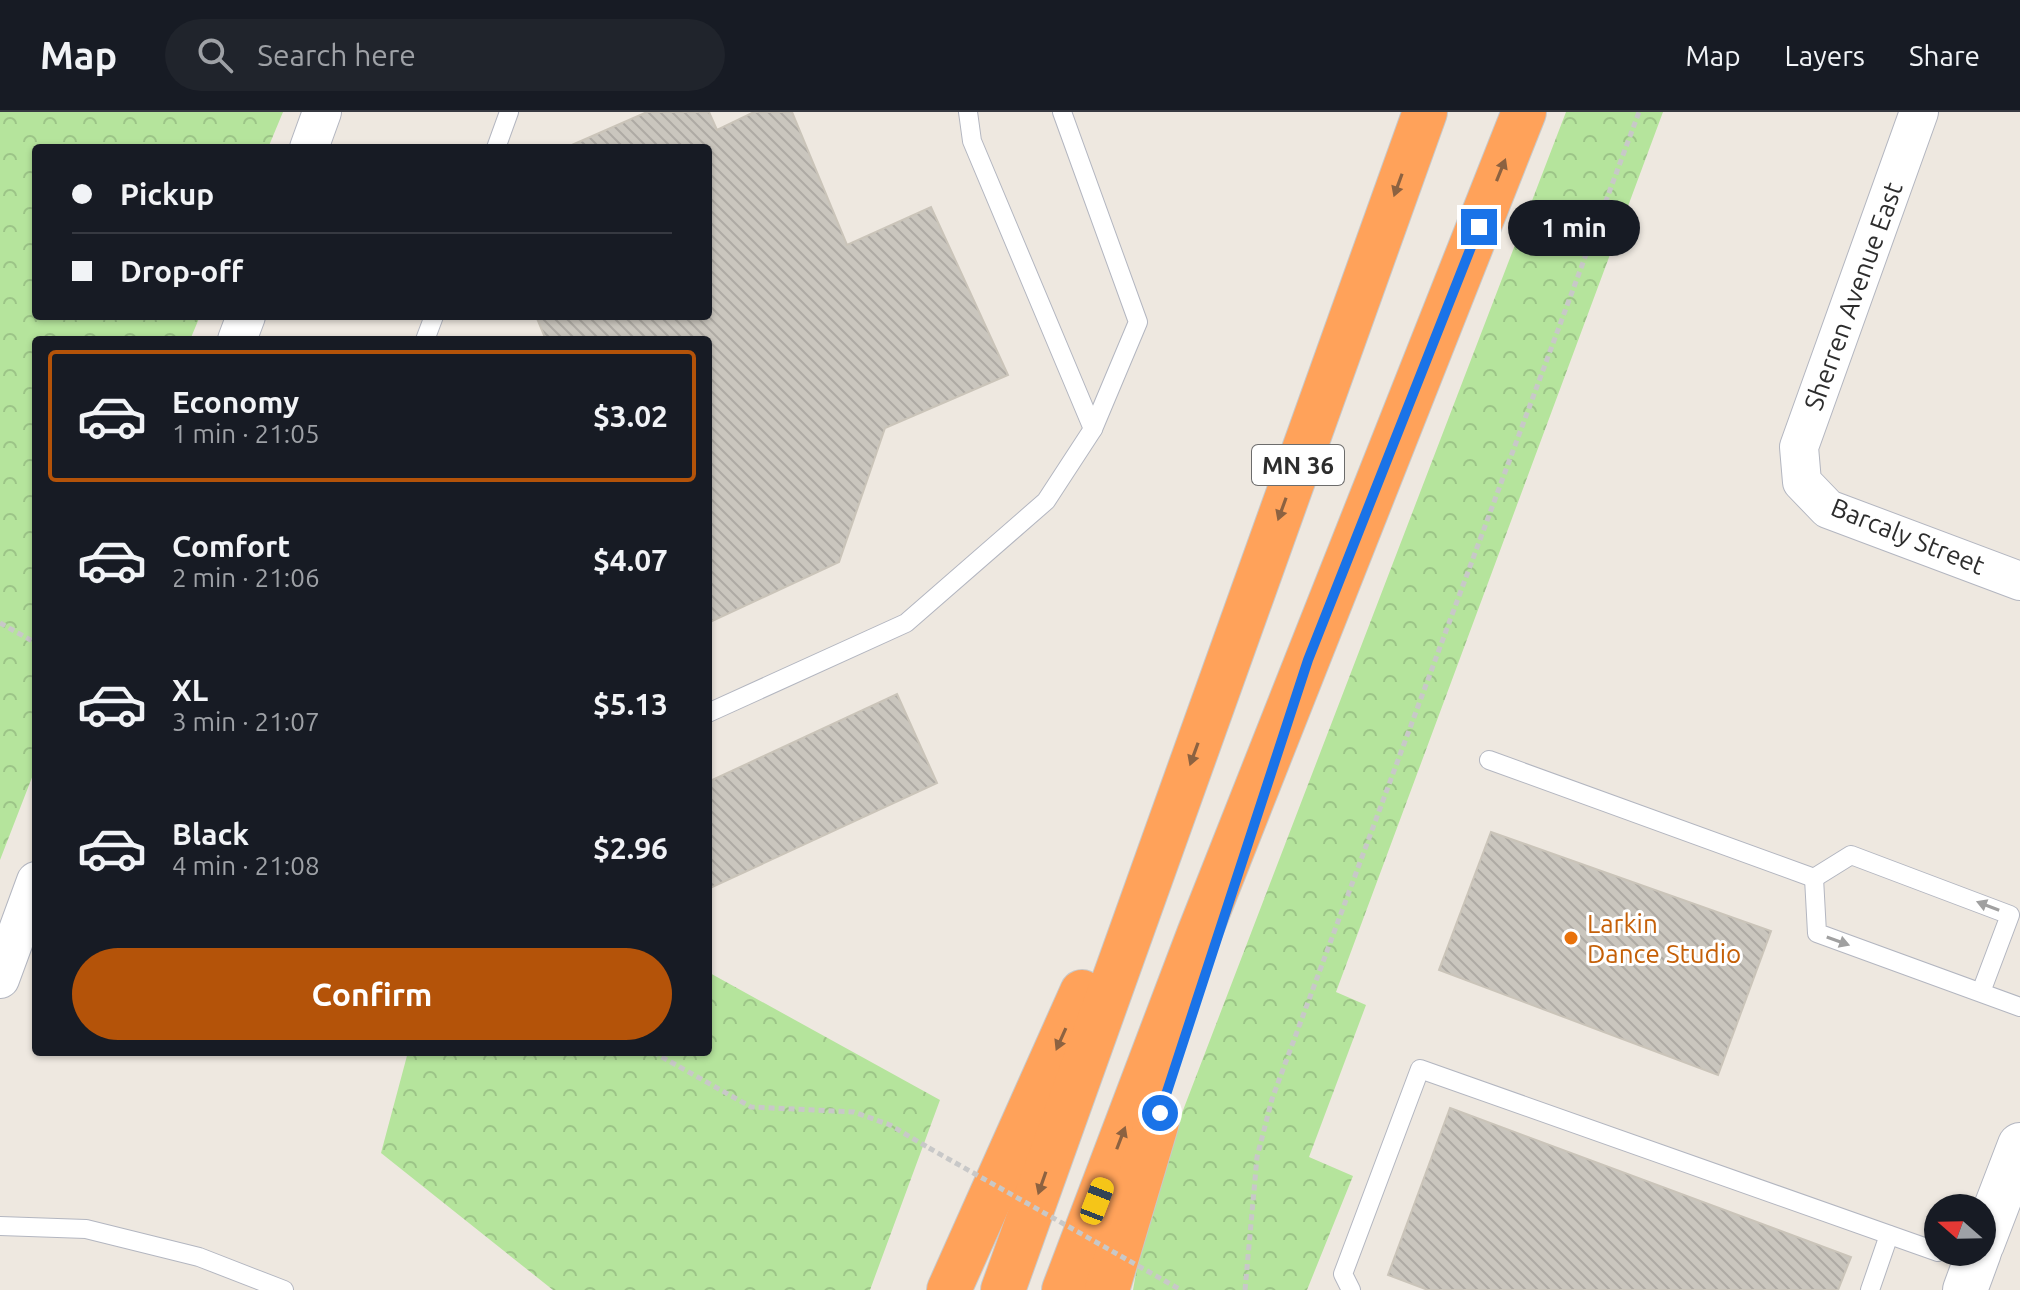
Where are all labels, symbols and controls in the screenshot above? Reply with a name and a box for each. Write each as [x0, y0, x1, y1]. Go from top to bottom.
search box [165, 19, 725, 91]
icon: search [193, 33, 237, 77]
text: Map [40, 34, 117, 76]
text: Search here [257, 38, 416, 72]
text: Map [1685, 40, 1741, 71]
text: Layers [1785, 40, 1865, 71]
text: Share [1909, 40, 1980, 71]
one-way arrow [1495, 158, 1508, 182]
one-way arrow [1392, 174, 1404, 198]
text: Pickup [120, 177, 214, 211]
street label: Sherren Avenue East [1798, 178, 1908, 414]
callout: 1 min [1507, 199, 1639, 255]
route end [1461, 209, 1497, 245]
text: 1 min [1541, 213, 1607, 242]
text: Drop-off [120, 254, 243, 288]
icon: car [76, 380, 148, 452]
text: Economy [172, 385, 299, 419]
text: $3.02 [593, 399, 668, 433]
text: 1 min · 21:05 [172, 419, 320, 448]
road number: MN 36 [1252, 445, 1344, 485]
street label: Barcaly Street [1827, 492, 1989, 580]
one-way arrow [1275, 497, 1288, 521]
icon: car [76, 524, 148, 596]
text: Comfort [172, 529, 290, 563]
text: $4.07 [593, 543, 668, 577]
text: 2 min · 21:06 [172, 563, 320, 592]
icon: car [76, 668, 148, 740]
text: XL [172, 673, 208, 707]
text: $5.13 [593, 687, 668, 721]
text: 3 min · 21:07 [172, 707, 320, 736]
one-way arrow [1187, 742, 1200, 766]
icon: car [76, 812, 148, 884]
text: Black [172, 817, 249, 851]
text: $2.96 [593, 831, 668, 865]
text: 4 min · 21:08 [172, 851, 320, 880]
one-way arrow [1976, 899, 2000, 912]
place label: Larkin Dance Studio [1587, 909, 1741, 968]
marker: Larkin Dance Studio [1562, 929, 1580, 947]
one-way arrow [1826, 935, 1850, 947]
button: Confirm [72, 948, 672, 1040]
one-way arrow [1054, 1027, 1067, 1051]
route start [1142, 1095, 1178, 1131]
one-way arrow [1115, 1126, 1128, 1150]
one-way arrow [1035, 1171, 1048, 1195]
car [1077, 1174, 1117, 1228]
north arrow [1924, 1194, 1996, 1266]
map controls [1924, 1194, 1996, 1266]

